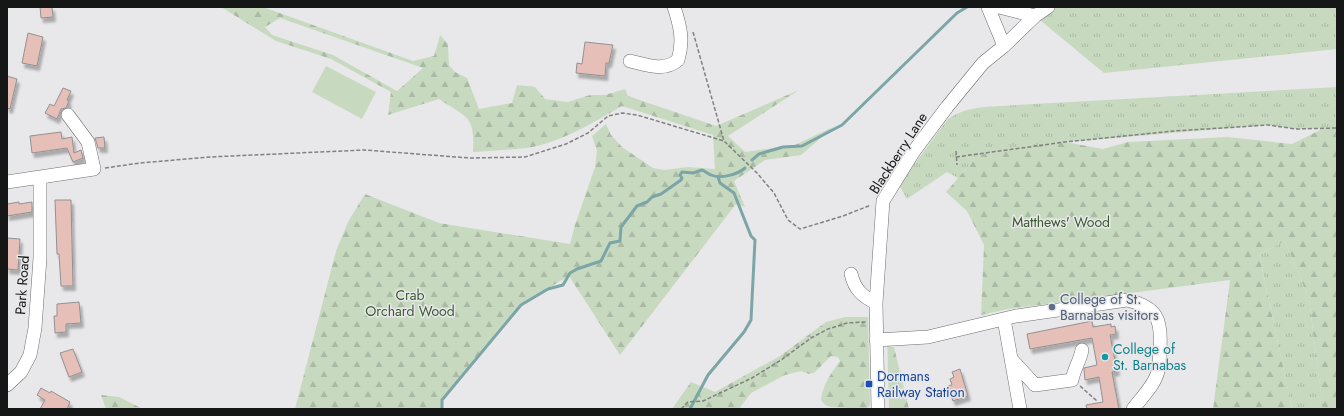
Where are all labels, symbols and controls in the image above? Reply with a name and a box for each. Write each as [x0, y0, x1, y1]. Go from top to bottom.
street label: Blackberry Lane [864, 108, 932, 198]
park label: Matthews' Wood [1012, 212, 1110, 232]
street label: Park Road [10, 255, 34, 315]
park label: Crab Orchard Wood [365, 285, 455, 321]
place label: College of St. Barnabas visitors [1060, 289, 1159, 325]
marker: College of St. Barnabas visitors [1047, 302, 1057, 312]
place label: College of St. Barnabas [1113, 339, 1187, 375]
marker: College of St. Barnabas [1100, 352, 1110, 362]
place label: Dormans Railway Station [877, 366, 965, 402]
marker: Dormans Railway Station [864, 379, 874, 389]

